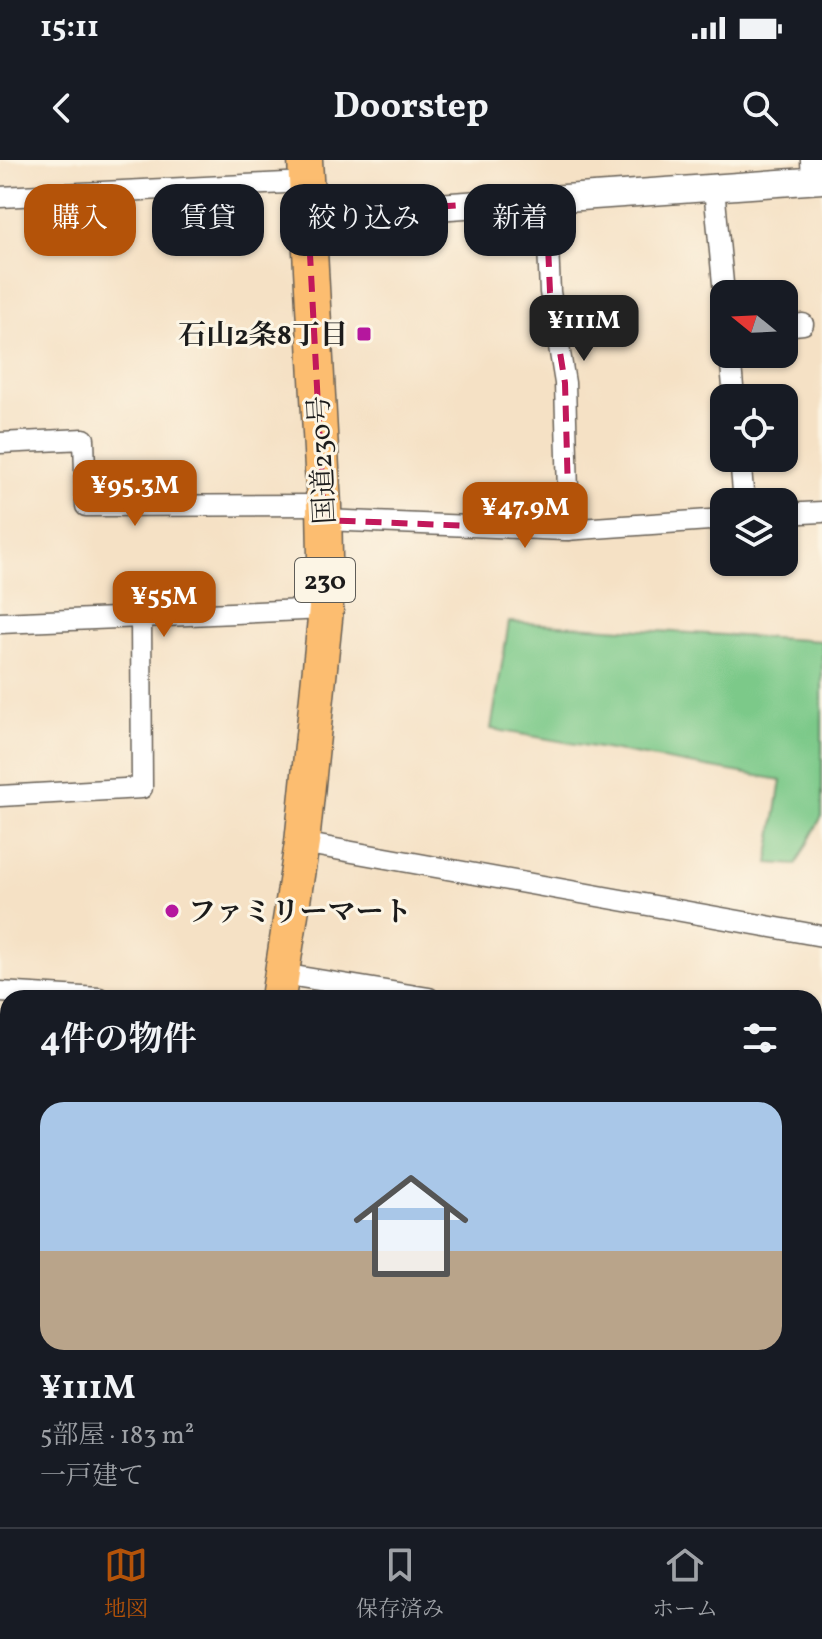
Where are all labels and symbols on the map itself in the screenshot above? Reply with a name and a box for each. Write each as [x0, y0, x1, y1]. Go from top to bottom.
north arrow [710, 280, 798, 368]
pin: ¥111M [528, 295, 640, 363]
place label: 石山2条8丁目 [178, 317, 348, 356]
marker: 石山2条8丁目 [355, 325, 373, 343]
street label: 国道230号 [301, 395, 346, 525]
pin: ¥95.3M [70, 460, 200, 528]
pin: ¥47.9M [460, 482, 590, 550]
road number: 230 [295, 558, 355, 602]
pin: ¥55M [117, 571, 211, 639]
place label: ファミリーマート [188, 894, 411, 933]
marker: ファミリーマート [163, 902, 181, 920]

